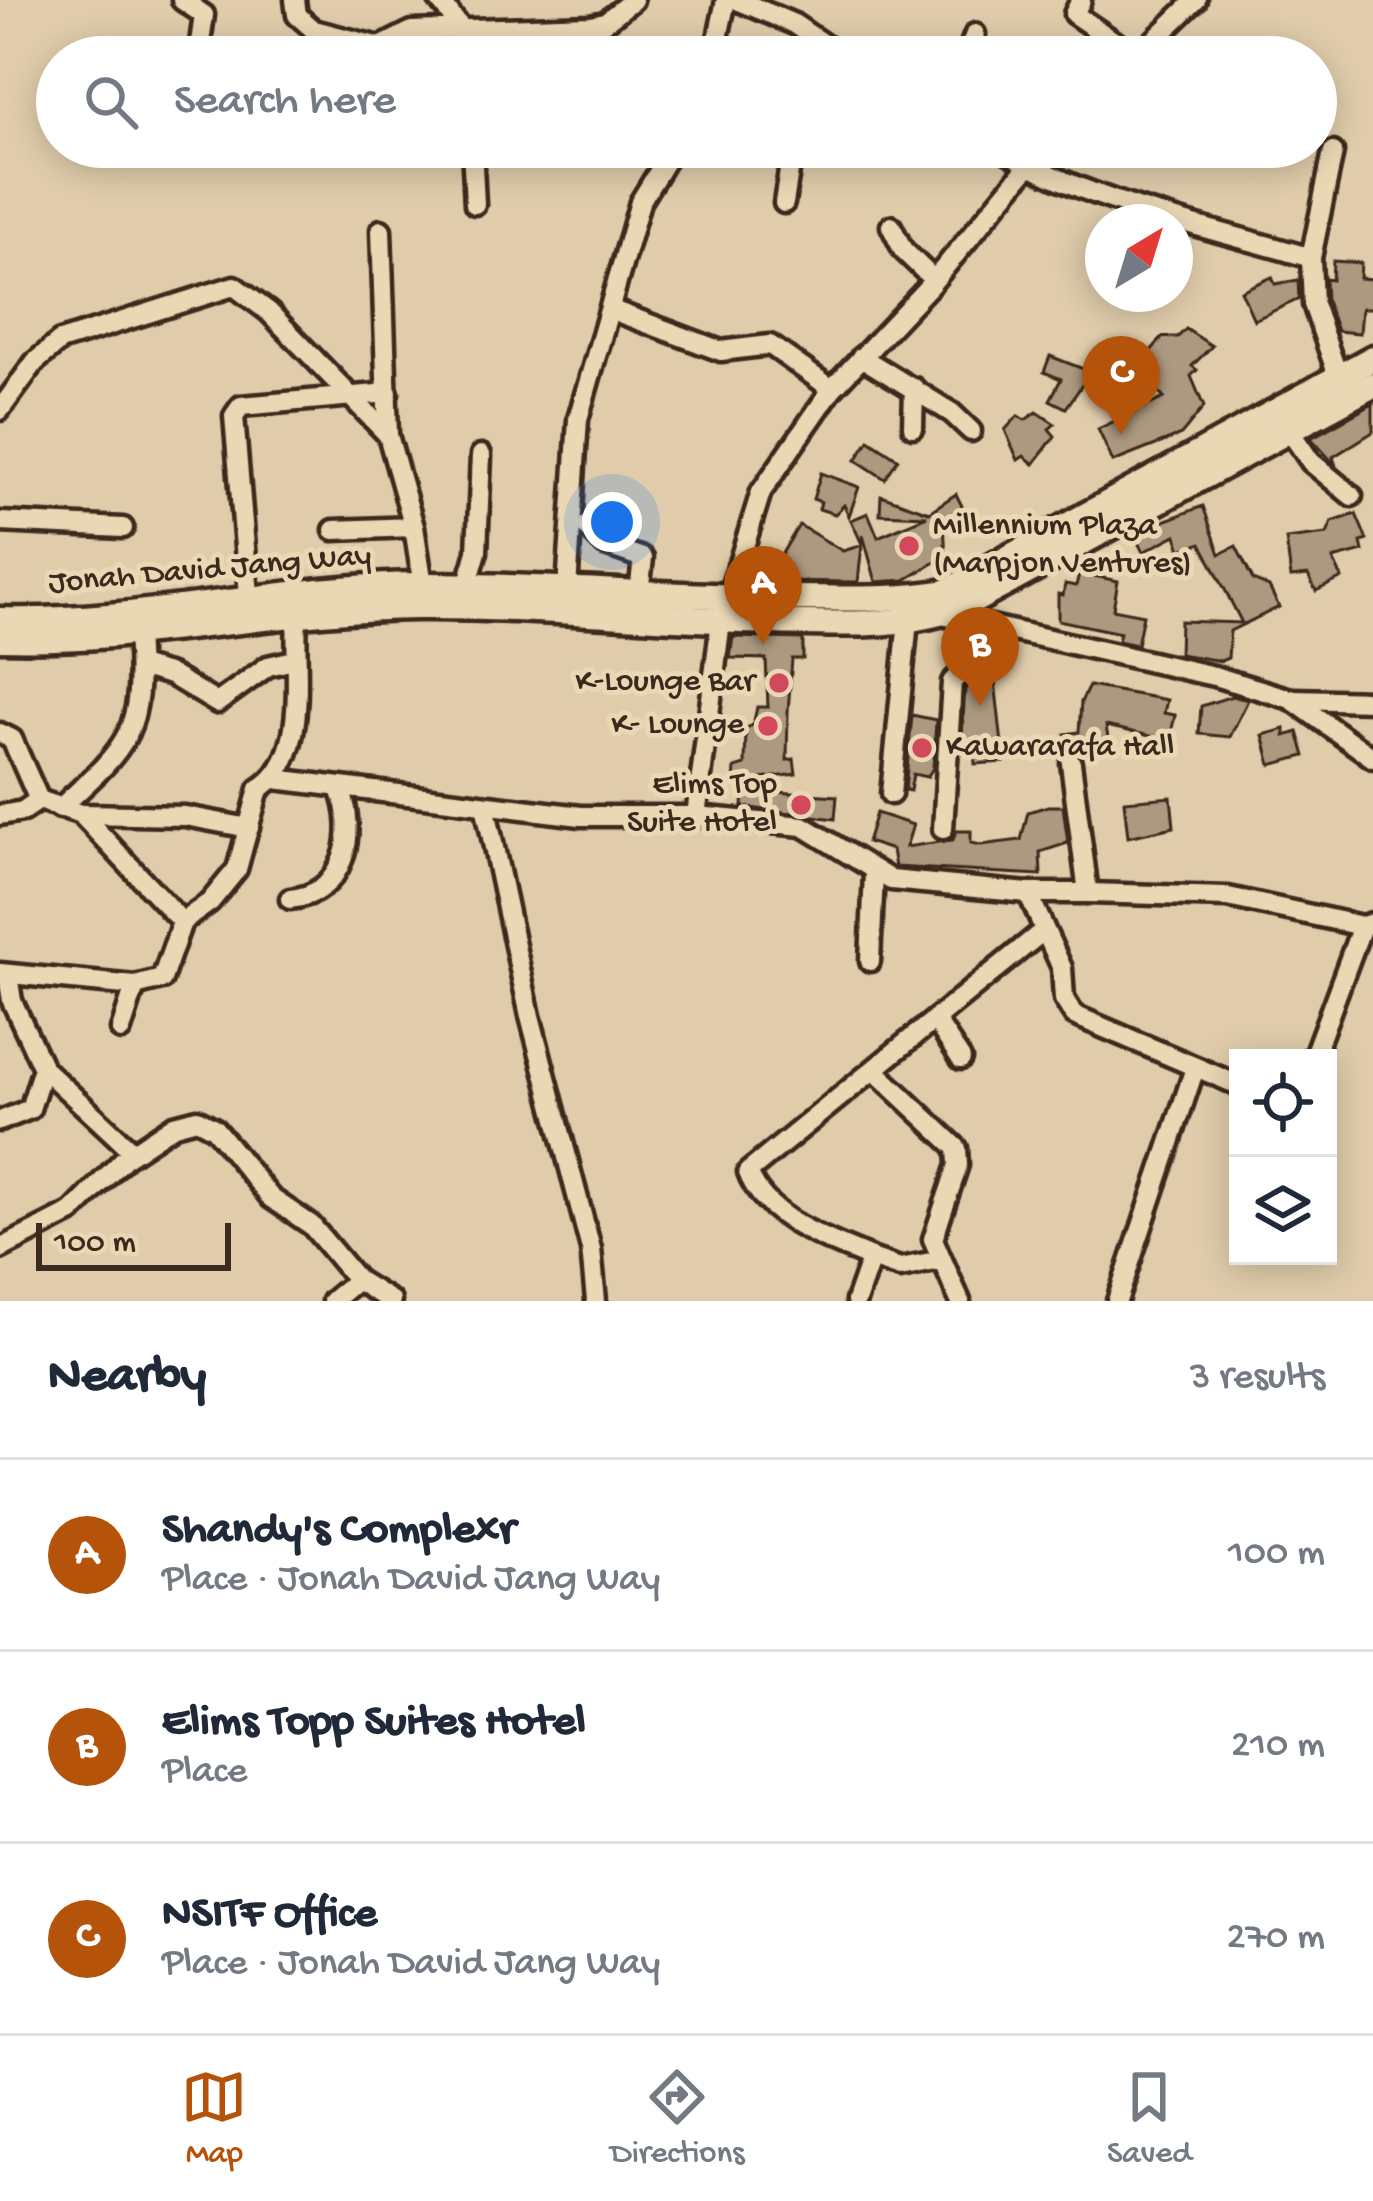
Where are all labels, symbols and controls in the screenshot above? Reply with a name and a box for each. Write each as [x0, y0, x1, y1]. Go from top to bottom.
search box [36, 36, 1337, 168]
icon: search [78, 69, 144, 135]
text: Search here [174, 76, 396, 129]
north arrow [1085, 204, 1193, 312]
pin: C [1082, 336, 1160, 435]
your location [582, 492, 642, 552]
place label: Millennium Plaza (Marpjon Ventures) [933, 508, 1192, 584]
marker: Millennium Plaza (Marpjon Ventures) [896, 533, 922, 559]
street label: Jonah David Jang Way [47, 538, 373, 604]
pin: A [724, 546, 802, 645]
pin: B [941, 607, 1019, 706]
place label: K-Lounge Bar [576, 664, 758, 702]
marker: K-Lounge Bar [766, 670, 792, 696]
place label: K- Lounge [611, 707, 745, 745]
marker: K- Lounge [755, 713, 781, 739]
place label: Kawararafa Hall [946, 729, 1174, 767]
marker: Kawararafa Hall [909, 735, 935, 761]
place label: Elims Top Suite Hotel [627, 767, 777, 843]
marker: Elims Top Suite Hotel [788, 792, 814, 818]
map controls [1229, 1049, 1337, 1265]
button: locate [1229, 1049, 1337, 1157]
button: layers [1229, 1157, 1337, 1265]
scale bar [36, 1217, 231, 1270]
text: 100 m [54, 1225, 136, 1263]
text: Nearby [48, 1349, 206, 1409]
text: 3 results [1190, 1356, 1325, 1402]
text: Shandy's Complexr [162, 1505, 515, 1558]
text: A [75, 1532, 99, 1578]
text: 100 m [1228, 1532, 1325, 1578]
text: Place · Jonah David Jang Way [162, 1558, 660, 1604]
text: Elims Topp Suites Hotel [162, 1697, 586, 1750]
text: B [77, 1724, 97, 1770]
text: 210 m [1231, 1724, 1325, 1770]
text: Place [162, 1750, 247, 1796]
text: NSITF Office [162, 1889, 377, 1942]
text: C [76, 1916, 98, 1962]
text: 270 m [1227, 1916, 1325, 1962]
text: Place · Jonah David Jang Way [162, 1942, 660, 1988]
tab: Map [181, 2064, 247, 2174]
tab: Directions [610, 2064, 744, 2174]
tab: Saved [1107, 2064, 1192, 2174]

